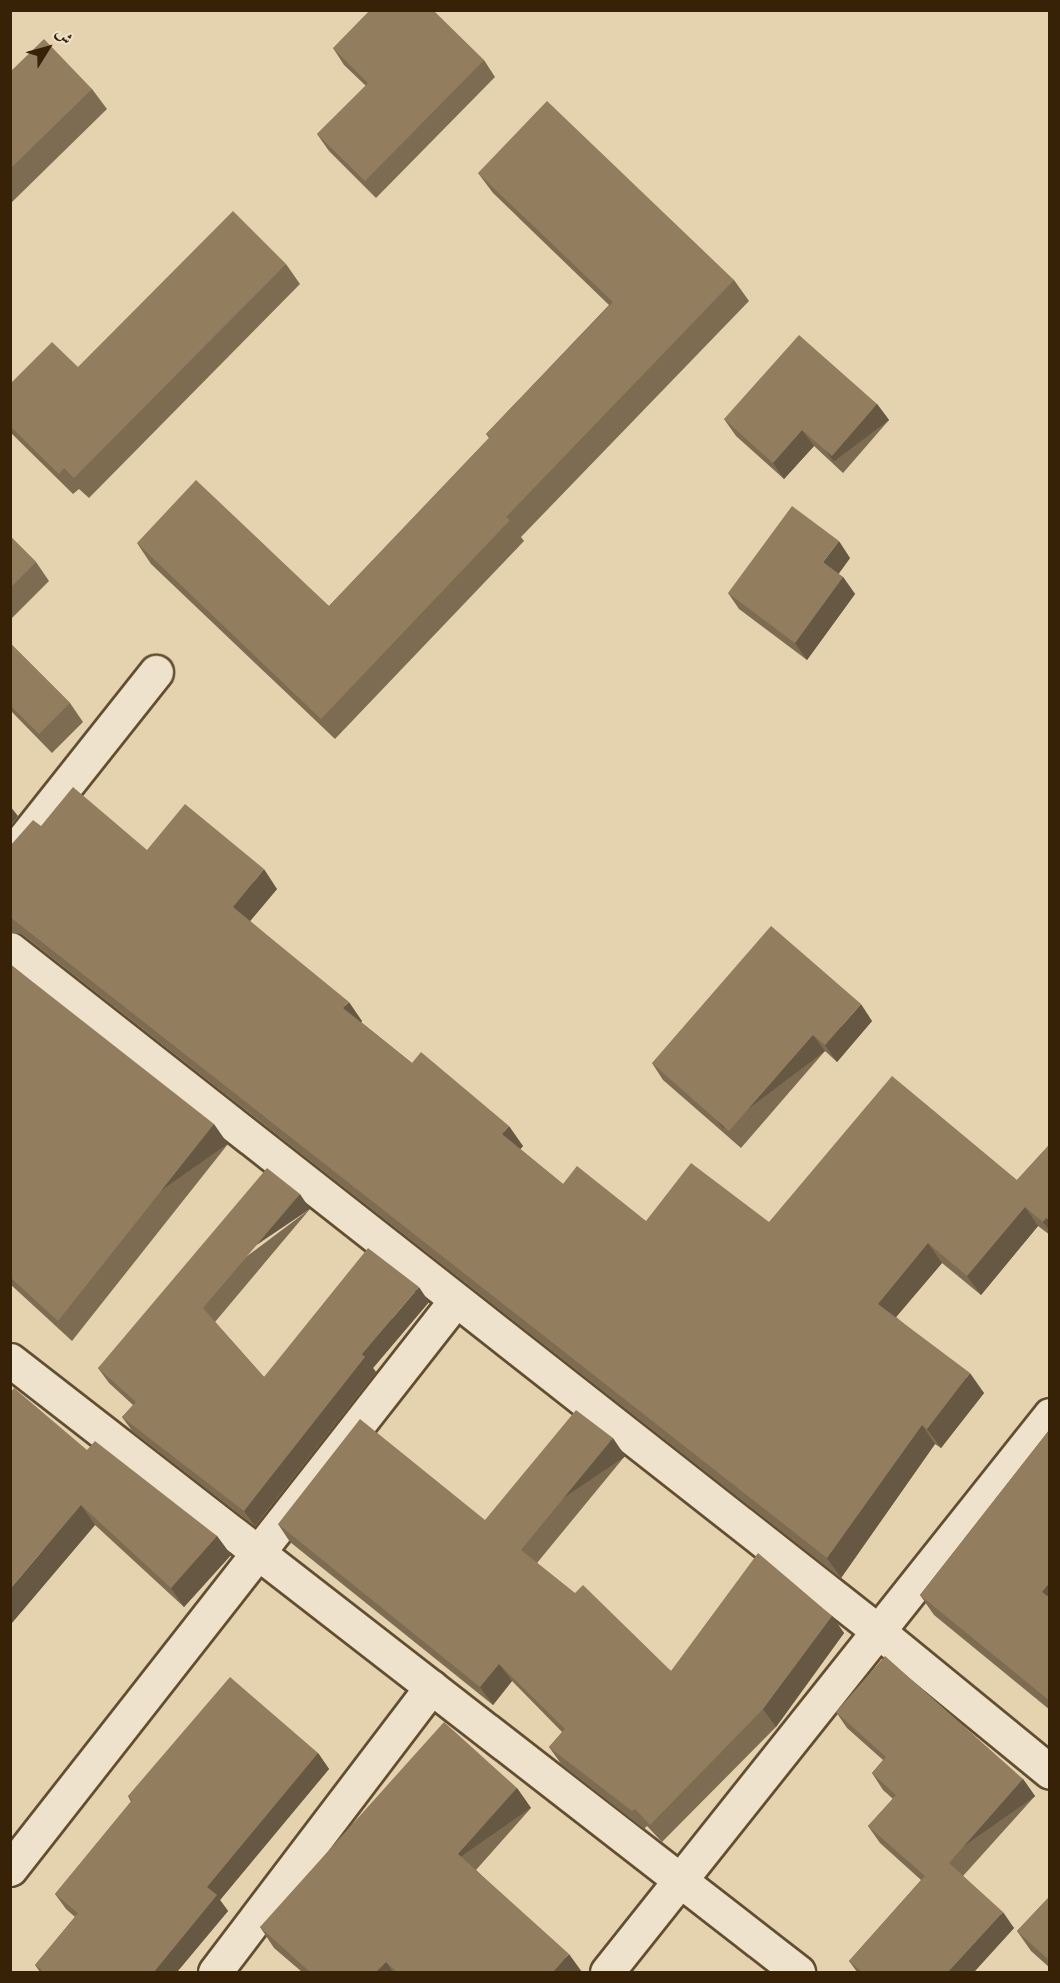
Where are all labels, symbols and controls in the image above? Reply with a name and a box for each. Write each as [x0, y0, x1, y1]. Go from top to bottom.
north arrow [18, 18, 78, 78]
text: ش [49, 24, 77, 50]

